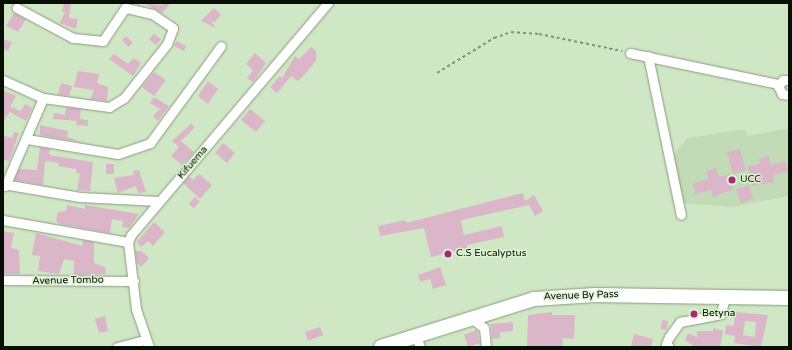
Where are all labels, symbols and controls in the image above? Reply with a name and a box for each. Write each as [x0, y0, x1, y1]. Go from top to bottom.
street label: Kifuema [175, 144, 211, 182]
place label: UCC [740, 174, 761, 186]
marker: UCC [727, 175, 737, 185]
place label: C.S Eucalyptus [456, 248, 526, 260]
marker: C.S Eucalyptus [443, 249, 453, 259]
street label: Avenue Tombo [32, 274, 104, 288]
street label: Avenue By Pass [543, 289, 619, 303]
place label: Betyna [702, 308, 735, 320]
marker: Betyna [689, 309, 699, 319]

